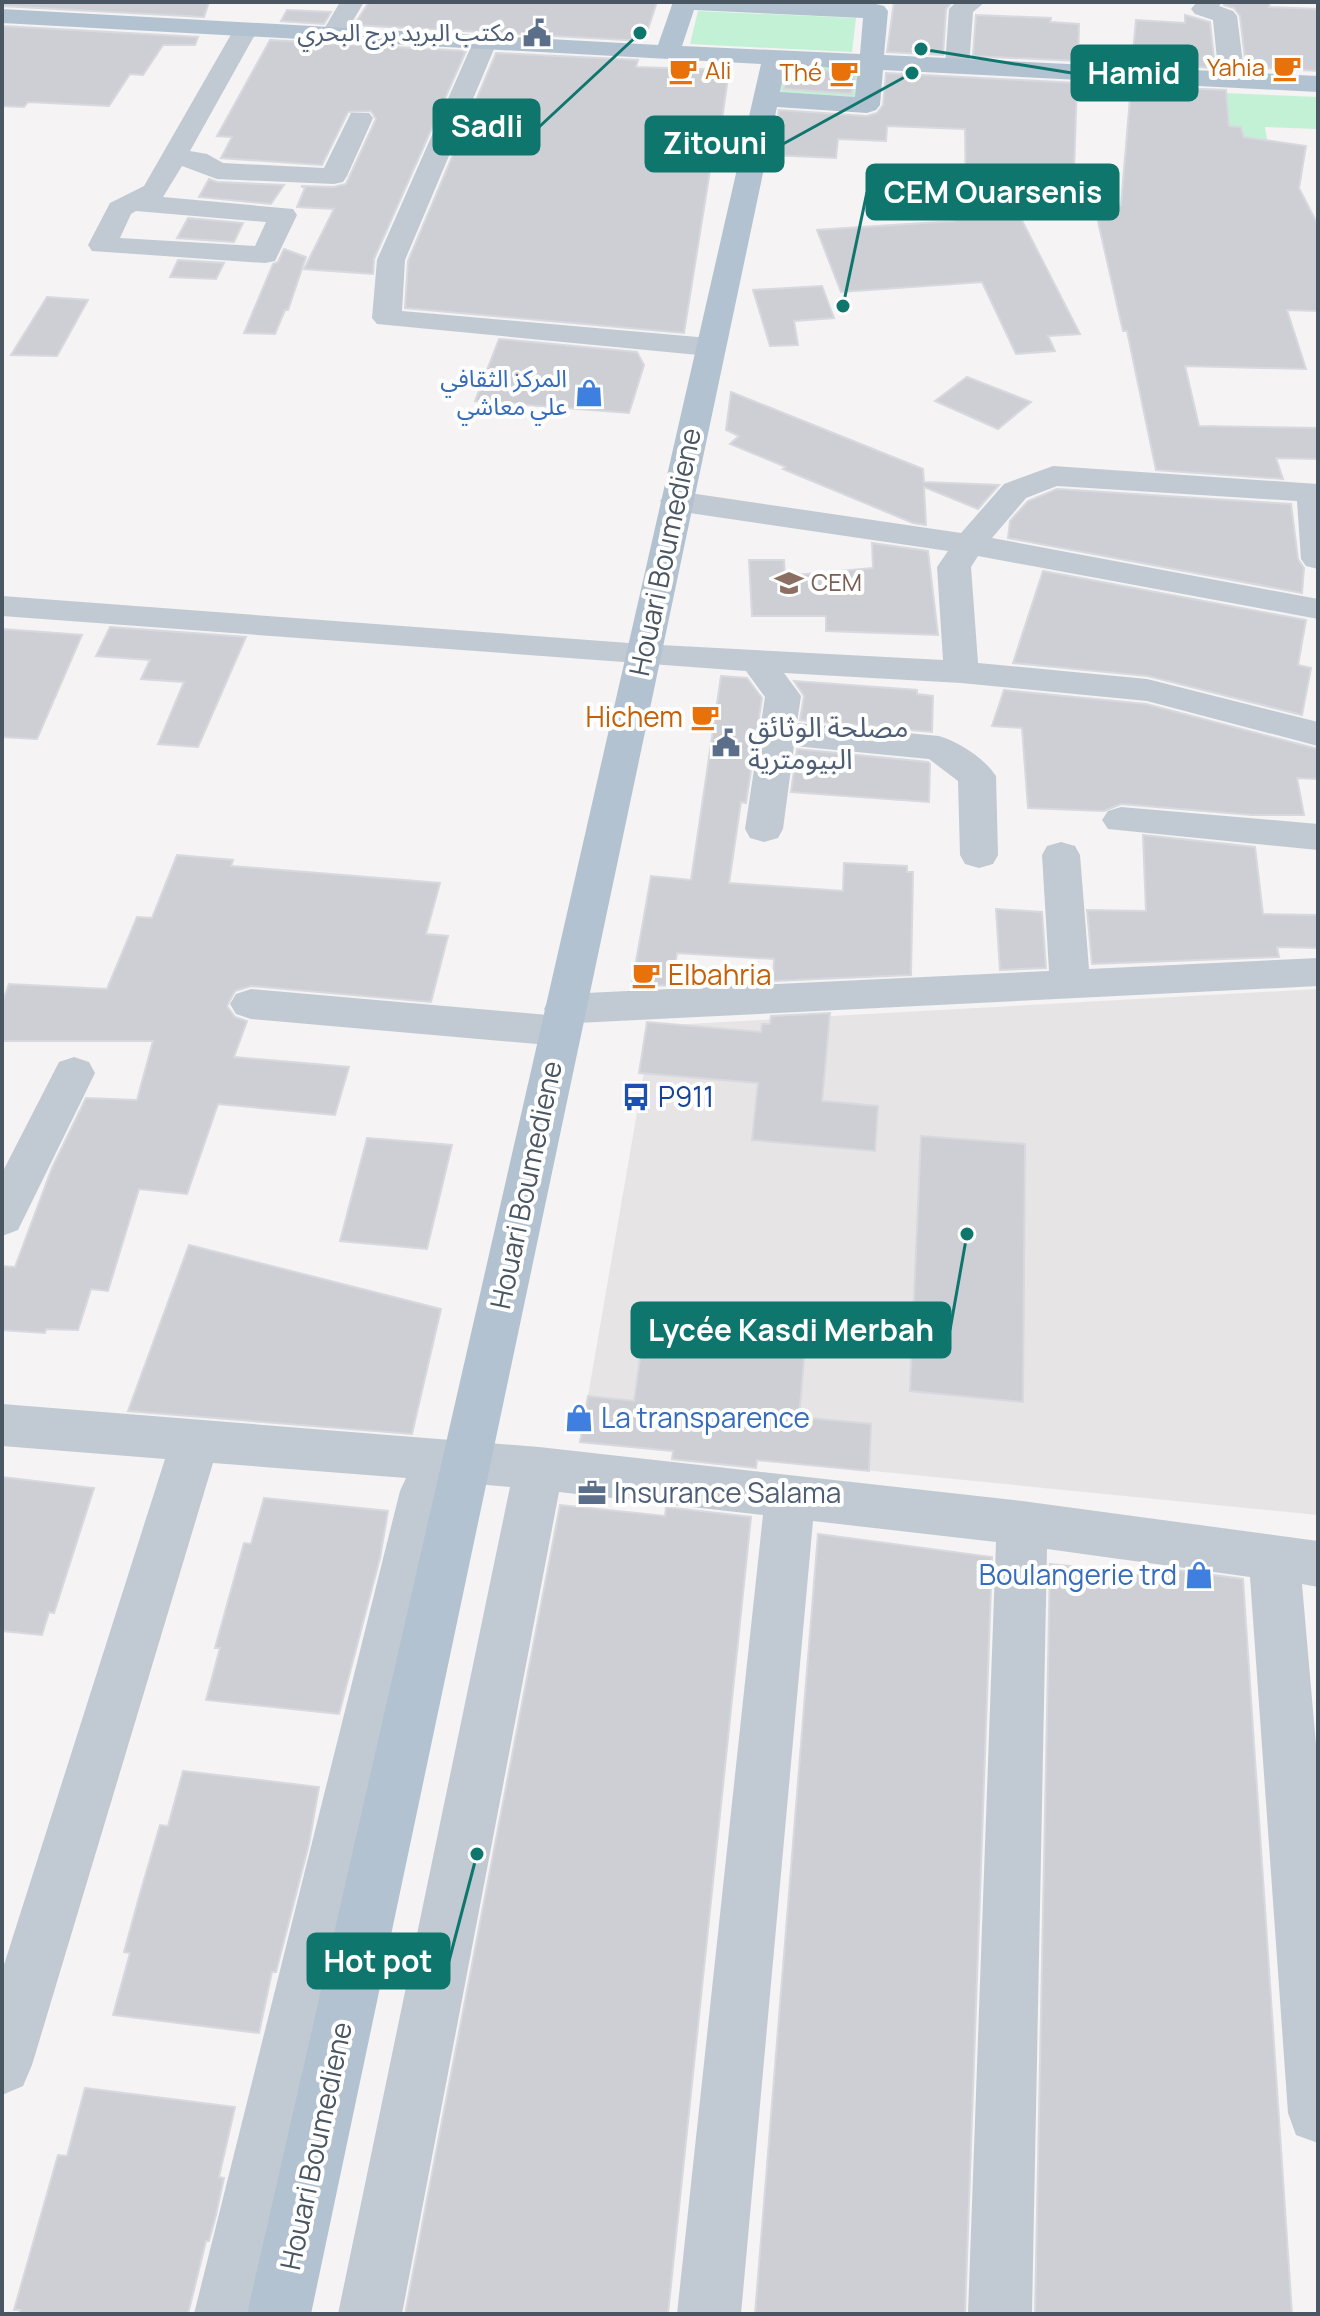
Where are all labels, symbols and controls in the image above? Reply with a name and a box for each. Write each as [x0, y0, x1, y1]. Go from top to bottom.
place label: مكتب البريد برج البحري [297, 15, 515, 52]
public building icon: مكتب البريد برج البحري [522, 18, 552, 48]
callout: Hamid [1072, 46, 1197, 100]
place label: Yahia [1207, 50, 1265, 83]
text: Hamid [1088, 52, 1180, 93]
place label: Ali [705, 53, 731, 86]
cafe icon: Yahia [1272, 53, 1302, 83]
place label: Thé [779, 55, 822, 88]
cafe icon: Ali [668, 56, 698, 86]
cafe icon: Thé [829, 58, 859, 88]
callout: Sadli [434, 100, 539, 154]
text: Sadli [451, 105, 523, 146]
callout: Zitouni [646, 117, 783, 171]
text: Zitouni [663, 122, 767, 163]
callout: CEM Ouarsenis [867, 165, 1118, 219]
text: CEM Ouarsenis [884, 171, 1102, 212]
place label: المركز الثقافي علي معاشي [440, 361, 567, 426]
shop icon: المركز الثقافي علي معاشي [574, 378, 604, 408]
street label: Houari Boumediene [619, 424, 709, 679]
place label: CEM [811, 565, 862, 598]
school or university icon: CEM [774, 568, 804, 598]
place label: Hichem [585, 697, 683, 735]
cafe icon: Hichem [690, 702, 720, 732]
place label: مصلحة الوثائق البيومترية [748, 707, 909, 777]
public building icon: مصلحة الوثائق البيومترية [711, 728, 741, 758]
place label: Elbahria [668, 955, 771, 993]
cafe icon: Elbahria [631, 960, 661, 990]
street label: Houari Boumediene [480, 1057, 570, 1312]
place label: P911 [658, 1077, 714, 1115]
bus stop icon: P911 [621, 1082, 651, 1112]
callout: Lycée Kasdi Merbah [632, 1303, 950, 1357]
text: Lycée Kasdi Merbah [648, 1309, 934, 1350]
place label: La transparence [601, 1398, 810, 1436]
shop icon: La transparence [564, 1403, 594, 1433]
place label: Insurance Salama [614, 1473, 841, 1511]
office icon: Insurance Salama [577, 1478, 607, 1508]
place label: Boulangerie trd [979, 1555, 1177, 1593]
shop icon: Boulangerie trd [1184, 1560, 1214, 1590]
callout: Hot pot [308, 1934, 449, 1988]
text: Hot pot [323, 1940, 433, 1981]
street label: Houari Boumediene [270, 2018, 360, 2273]

